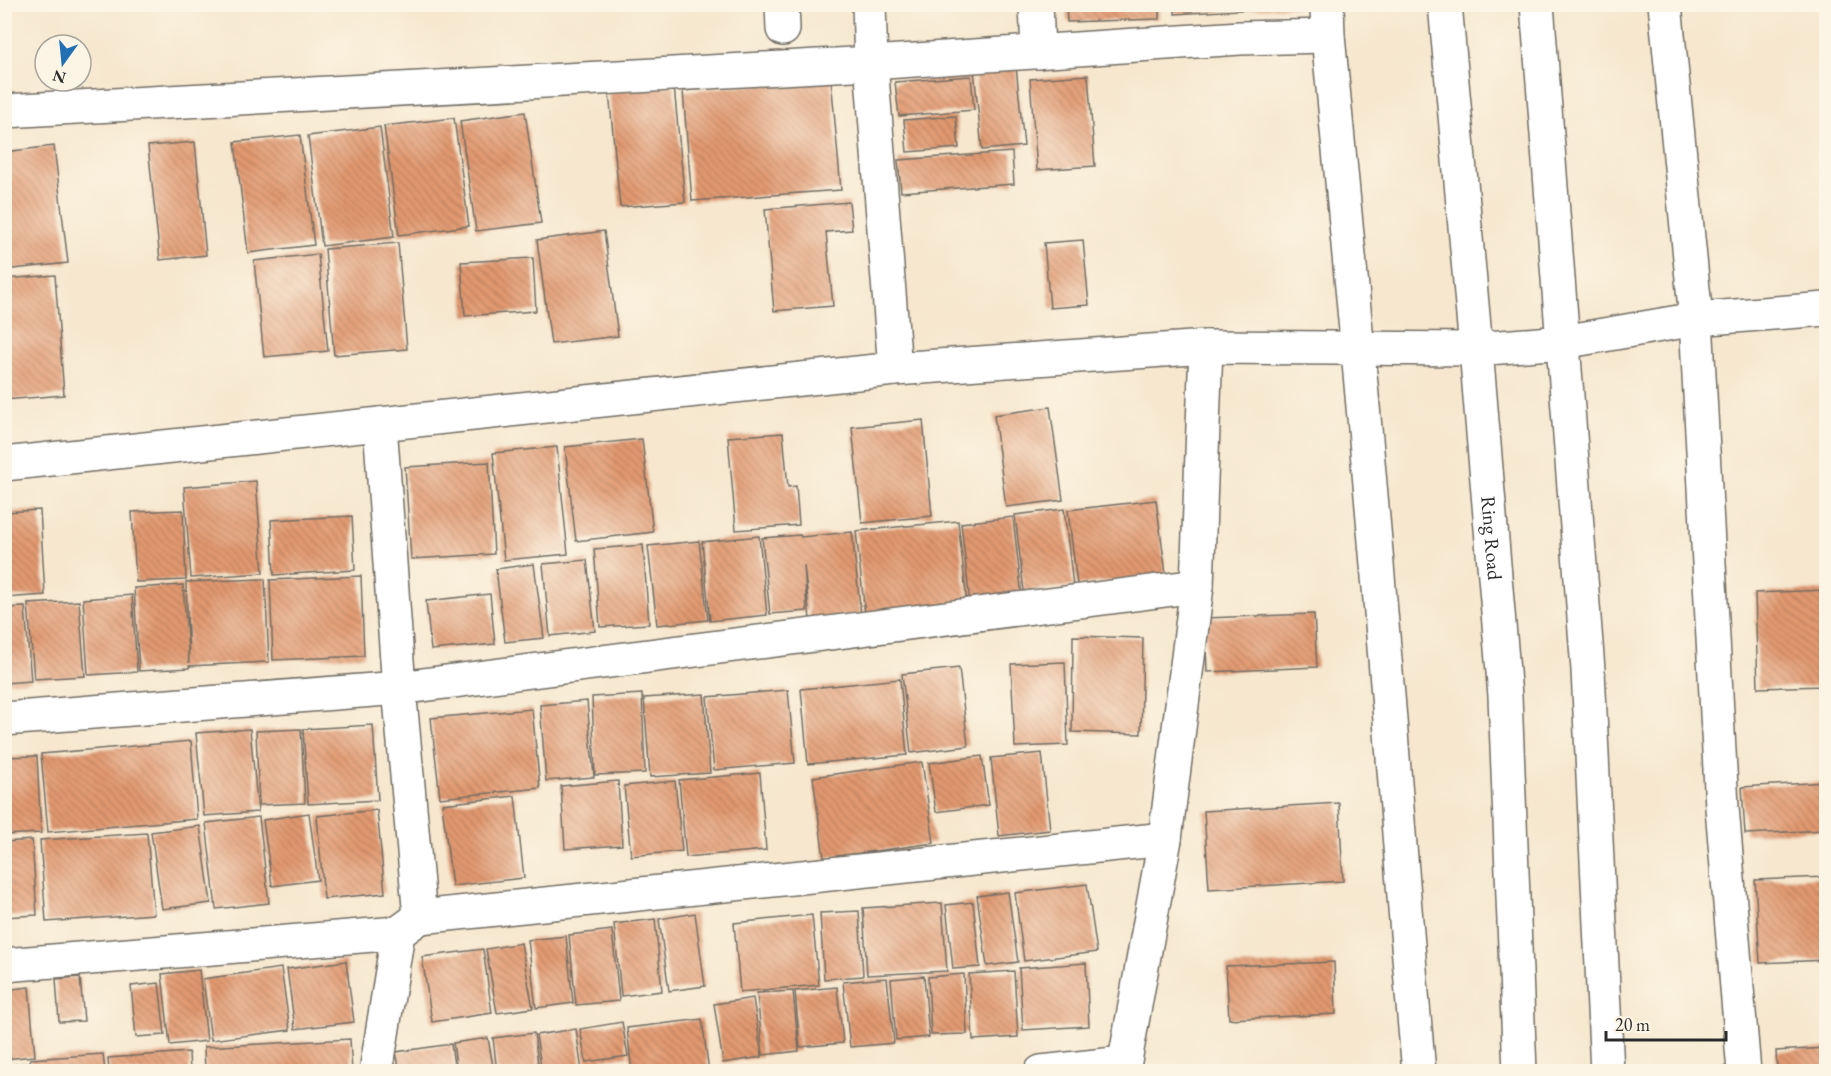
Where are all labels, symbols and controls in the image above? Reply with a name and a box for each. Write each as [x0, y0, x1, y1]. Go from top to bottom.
north arrow [33, 33, 93, 93]
text: N [50, 65, 68, 89]
street label: Ring Road [1475, 495, 1508, 582]
scale bar [1606, 1004, 1726, 1042]
text: 20 m [1615, 1013, 1650, 1036]

